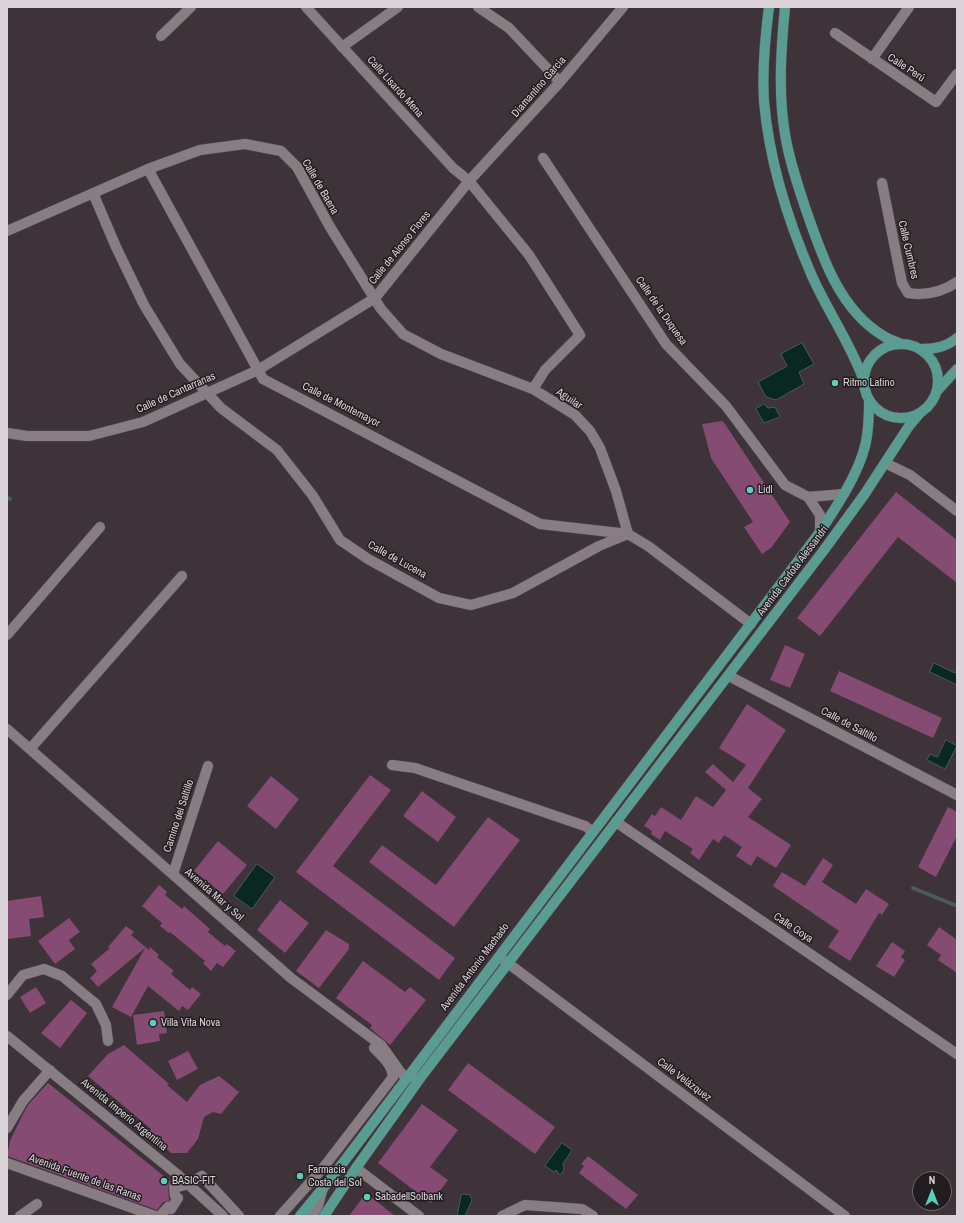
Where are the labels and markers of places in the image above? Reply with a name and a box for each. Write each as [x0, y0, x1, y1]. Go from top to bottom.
place label: Ritmo Latino [843, 376, 895, 390]
marker: Ritmo Latino [830, 378, 840, 388]
place label: Lidl [758, 483, 773, 497]
marker: Lidl [745, 485, 755, 495]
place label: Villa Vita Nova [161, 1016, 220, 1030]
marker: Villa Vita Nova [148, 1018, 158, 1028]
place label: Farmacia Costa del Sol [308, 1163, 362, 1189]
marker: Farmacia Costa del Sol [295, 1171, 305, 1181]
place label: BASIC-FIT [172, 1174, 216, 1188]
marker: BASIC-FIT [159, 1176, 169, 1186]
place label: SabadellSolbank [375, 1190, 443, 1204]
marker: SabadellSolbank [362, 1192, 372, 1202]

